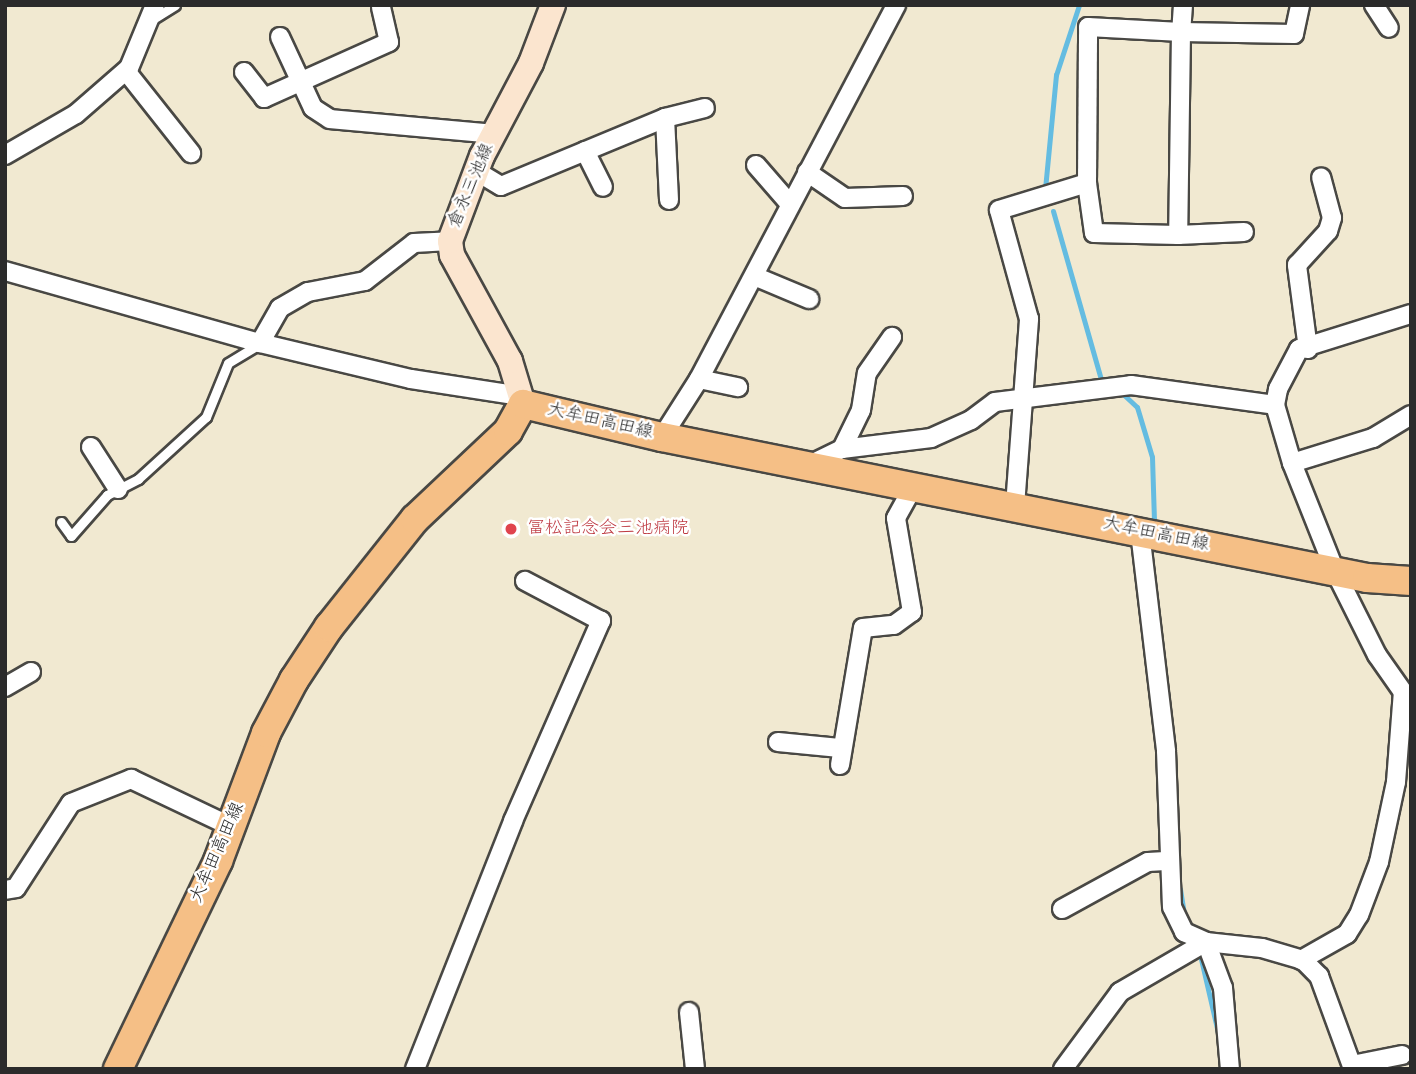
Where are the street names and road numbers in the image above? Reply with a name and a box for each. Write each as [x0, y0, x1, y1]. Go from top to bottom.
street label: 倉永三池線 [444, 140, 500, 232]
street label: 大牟田高田線 [545, 399, 655, 445]
street label: 大牟田高田線 [1101, 513, 1211, 557]
street label: 大牟田高田線 [186, 799, 250, 907]

